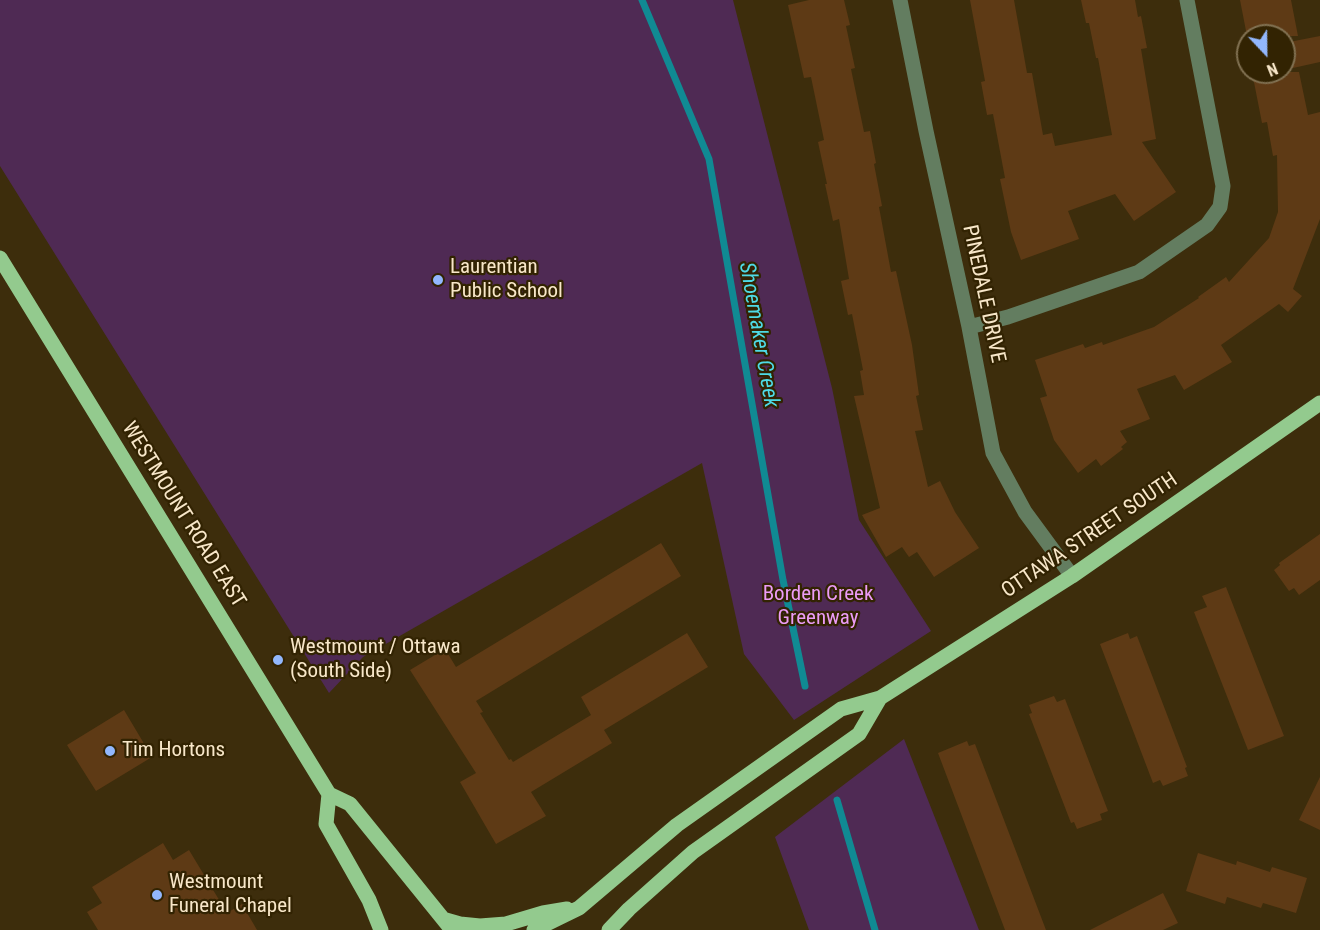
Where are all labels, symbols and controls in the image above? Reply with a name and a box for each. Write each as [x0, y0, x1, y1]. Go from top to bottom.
north arrow [1236, 24, 1296, 84]
text: N [1264, 59, 1280, 80]
street label: PINEDALE DRIVE [956, 223, 1010, 365]
place label: Laurentian Public School [450, 255, 563, 305]
water label: Shoemaker Creek [732, 260, 784, 410]
marker: Laurentian Public School [431, 273, 445, 287]
street label: WESTMOUNT ROAD EAST [116, 418, 250, 612]
street label: OTTAWA STREET SOUTH [997, 468, 1183, 604]
park label: Borden Creek Greenway [763, 582, 873, 632]
place label: Westmount / Ottawa (South Side) [290, 635, 460, 685]
marker: Westmount / Ottawa (South Side) [271, 653, 285, 667]
place label: Tim Hortons [122, 738, 225, 764]
marker: Tim Hortons [103, 744, 117, 758]
place label: Westmount Funeral Chapel [169, 870, 292, 920]
marker: Westmount Funeral Chapel [150, 888, 164, 902]

